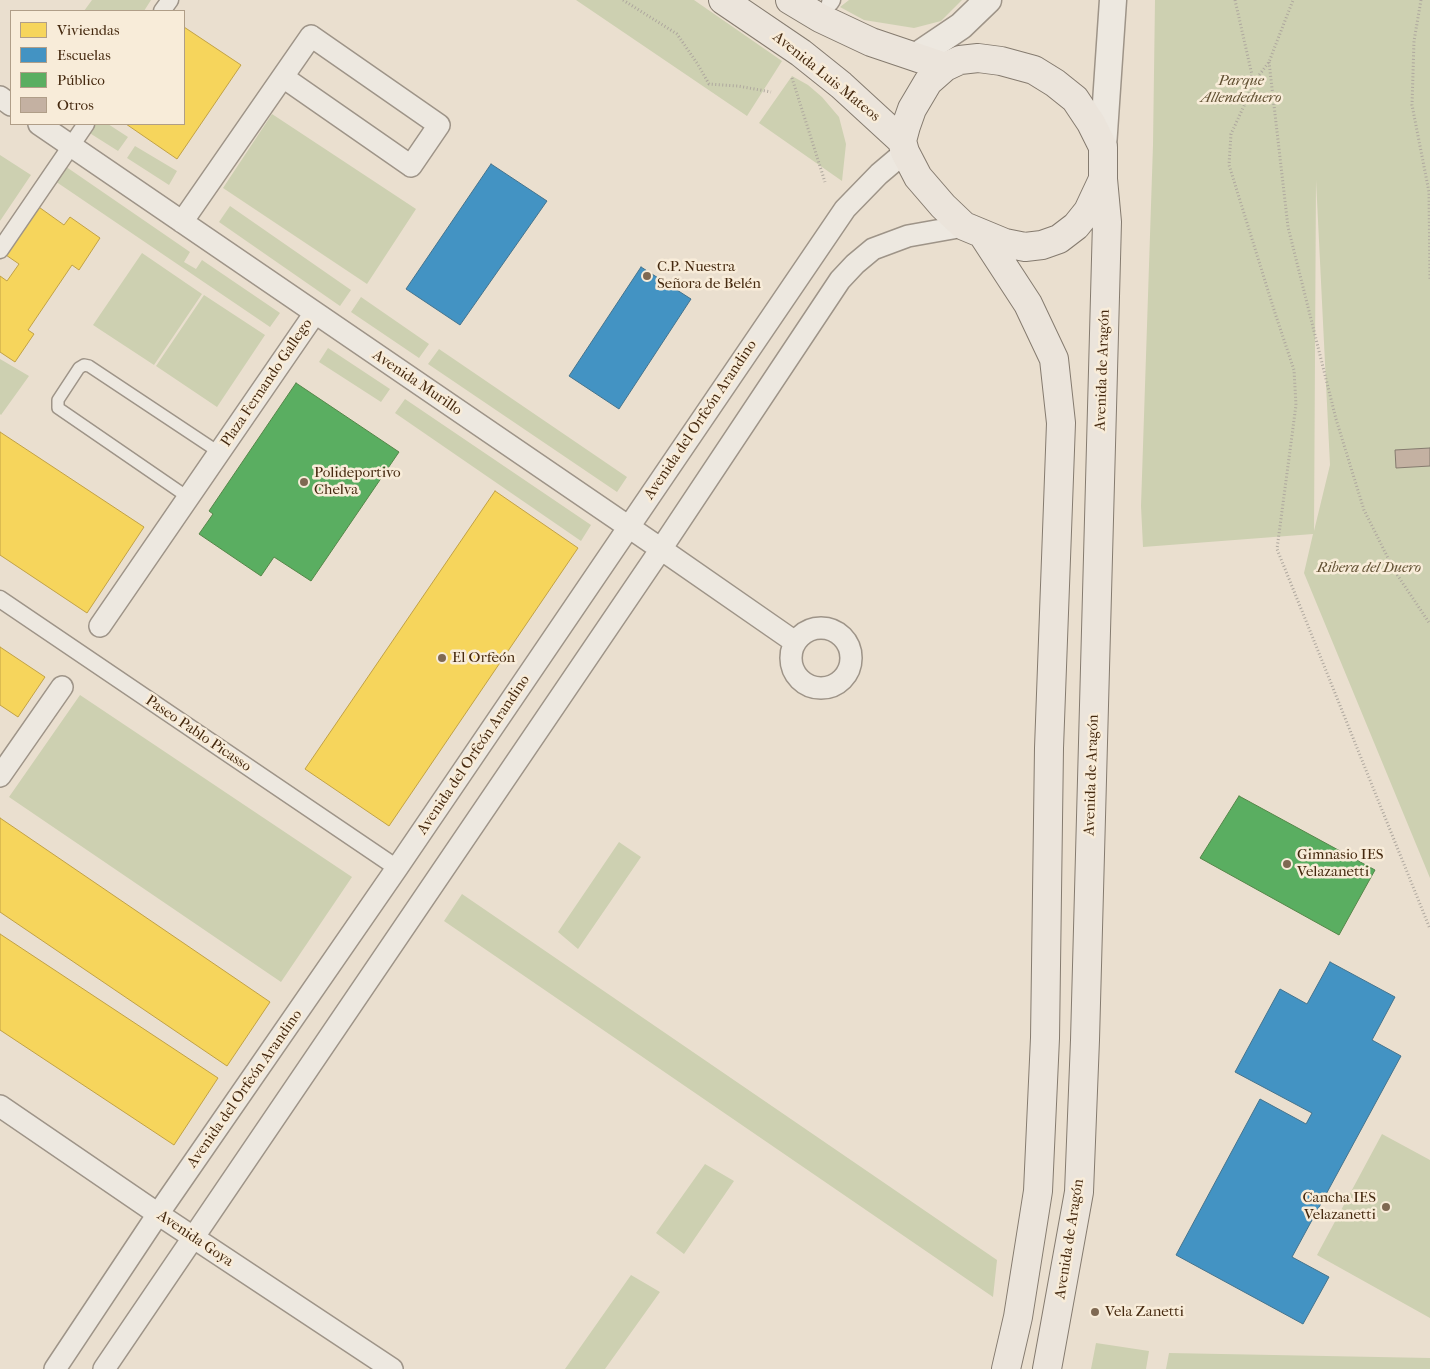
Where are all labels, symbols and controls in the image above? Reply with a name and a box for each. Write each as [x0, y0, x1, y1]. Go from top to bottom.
legend [10, 10, 185, 125]
text: Viviendas [57, 21, 119, 39]
street label: Avenida Luis Mateos [769, 28, 883, 126]
text: Escuelas [57, 46, 111, 64]
text: Público [57, 71, 105, 89]
park label: Parque Allendeduero [1201, 72, 1281, 107]
text: Otros [57, 96, 94, 114]
place label: C.P. Nuestra Señora de Belén [657, 258, 761, 293]
marker: C.P. Nuestra Señora de Belén [641, 270, 653, 282]
street label: Avenida de Aragón [1092, 309, 1114, 431]
street label: Plaza Fernando Gallego [217, 315, 317, 451]
street label: Avenida del Orfeón Arandino [641, 337, 761, 503]
street label: Avenida Murillo [369, 346, 465, 420]
place label: Polideportivo Chelva [314, 464, 401, 499]
marker: Polideportivo Chelva [298, 476, 310, 488]
park label: Ribera del Duero [1317, 559, 1421, 577]
place label: El Orfeón [452, 649, 515, 667]
marker: El Orfeón [436, 652, 448, 664]
street label: Avenida del Orfeón Arandino [414, 672, 534, 838]
street label: Paseo Pablo Picasso [142, 692, 254, 776]
street label: Avenida de Aragón [1081, 714, 1103, 836]
place label: Gimnasio IES Velazanetti [1297, 846, 1384, 881]
marker: Gimnasio IES Velazanetti [1281, 858, 1293, 870]
street label: Avenida del Orfeón Arandino [184, 1007, 306, 1171]
street label: Avenida de Aragón [1052, 1178, 1088, 1300]
place label: Cancha IES Velazanetti [1302, 1189, 1376, 1224]
marker: Cancha IES Velazanetti [1380, 1201, 1392, 1213]
street label: Avenida Goya [154, 1207, 236, 1271]
place label: Vela Zanetti [1105, 1303, 1184, 1321]
marker: Vela Zanetti [1089, 1306, 1101, 1318]

